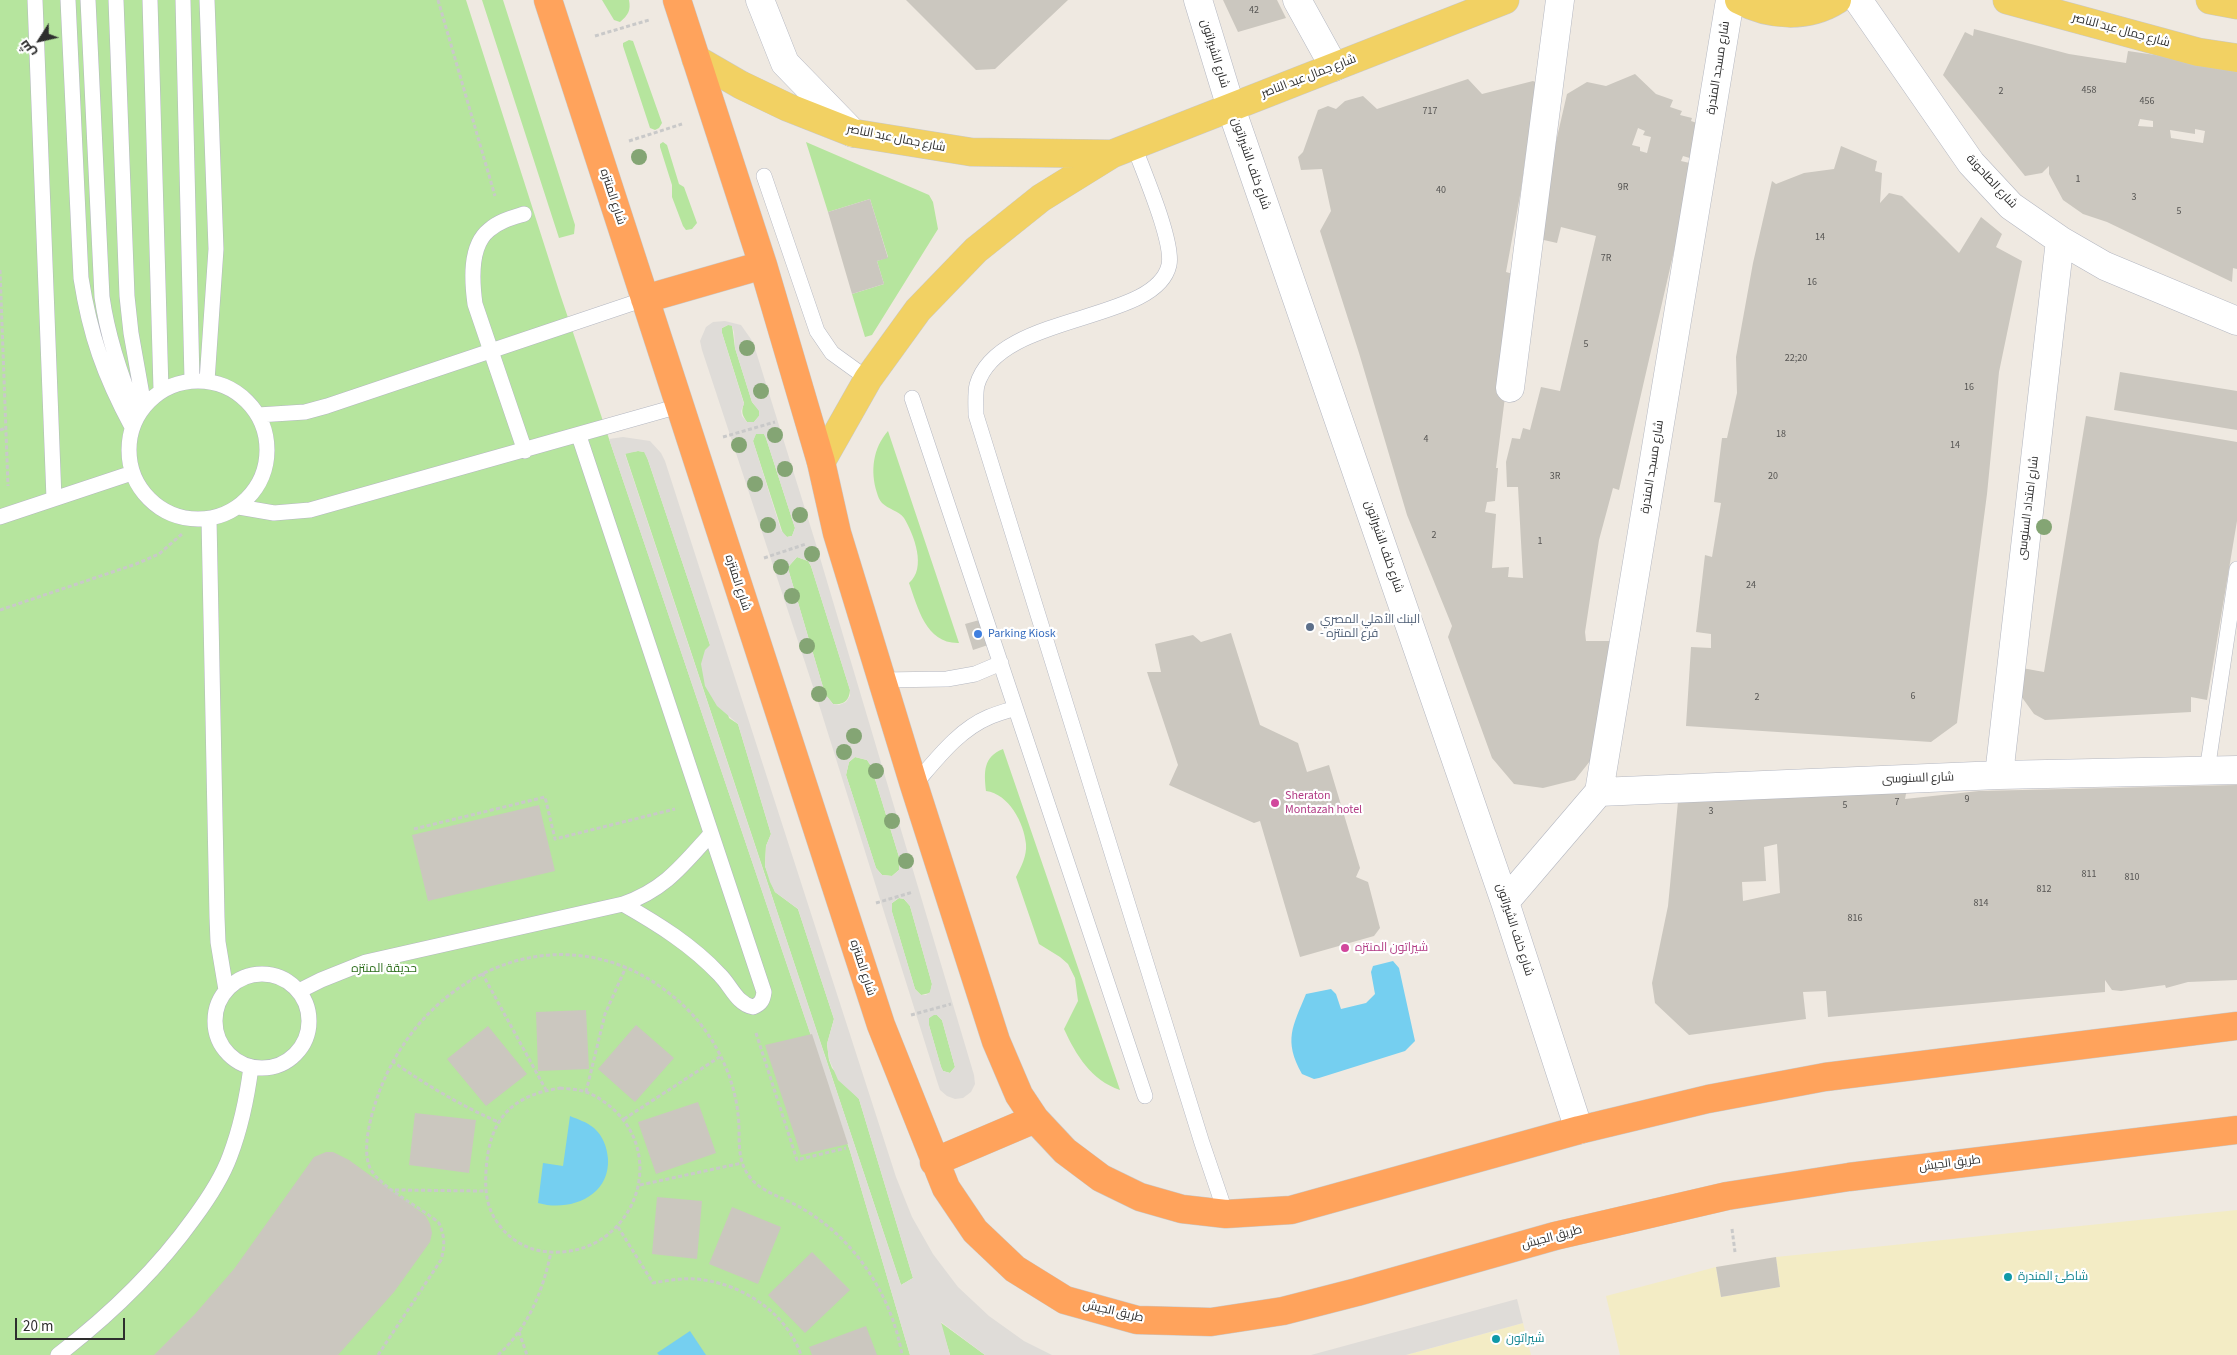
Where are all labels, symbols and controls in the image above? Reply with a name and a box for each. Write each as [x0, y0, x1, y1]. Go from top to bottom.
house number: 42 [1249, 5, 1259, 17]
street label: شارع جمال عبد الناصر [2071, 11, 2171, 51]
north arrow [15, 15, 65, 65]
street label: شارع الشيراتون [1197, 18, 1231, 90]
street label: شارع مسجد المندرة [1704, 20, 1734, 116]
text: ش [14, 36, 41, 62]
street label: شارع جمال عبد الناصر [1260, 52, 1358, 102]
house number: 458 [2082, 85, 2096, 97]
house number: 2 [1999, 86, 2003, 98]
house number: 456 [2140, 96, 2154, 108]
house number: 717 [1423, 106, 1437, 118]
street label: شارع خلف الشيراتون [1228, 116, 1272, 212]
street label: شارع جمال عبد الناصر [845, 122, 947, 156]
street label: شارع الطاحونة [1962, 152, 2020, 212]
street label: شارع المنتزه [596, 167, 628, 227]
house number: 1 [2076, 174, 2080, 186]
house number: 9R [1618, 182, 1628, 194]
house number: 40 [1436, 185, 1446, 197]
house number: 3 [2132, 192, 2136, 204]
house number: 5 [2177, 206, 2181, 218]
house number: 14 [1815, 232, 1825, 244]
house number: 7R [1601, 253, 1611, 265]
house number: 16 [1807, 277, 1817, 289]
house number: 5 [1584, 339, 1588, 351]
house number: 22;20 [1785, 353, 1807, 365]
house number: 16 [1964, 382, 1974, 394]
street label: شارع مسجد المندرة [1638, 419, 1668, 515]
house number: 18 [1776, 429, 1786, 441]
house number: 4 [1424, 434, 1428, 446]
house number: 14 [1950, 440, 1960, 452]
street label: شارع امتداد السنوسى [2015, 455, 2043, 561]
house number: 3R [1550, 471, 1560, 483]
house number: 20 [1768, 471, 1778, 483]
street label: شارع خلف الشيراتون [1361, 499, 1405, 595]
house number: 2 [1432, 530, 1436, 542]
house number: 1 [1538, 536, 1542, 548]
street label: شارع المنتزه [721, 553, 753, 613]
house number: 24 [1746, 580, 1756, 592]
place label: البنك الأهلي المصري - فرع المنتزه [1320, 613, 1420, 641]
marker: البنك الأهلي المصري - فرع المنتزه [1304, 621, 1316, 633]
place label: Parking Kiosk [988, 627, 1056, 641]
marker: Parking Kiosk [972, 628, 984, 640]
house number: 6 [1911, 691, 1915, 703]
house number: 2 [1755, 692, 1759, 704]
street label: شارع السنوسى [1882, 771, 1954, 787]
place label: Sheraton Montazah hotel [1285, 789, 1362, 817]
house number: 9 [1965, 794, 1969, 806]
marker: Sheraton Montazah hotel [1269, 797, 1281, 809]
house number: 7 [1895, 797, 1899, 809]
house number: 5 [1843, 800, 1847, 812]
house number: 3 [1709, 806, 1713, 818]
house number: 811 [2082, 869, 2096, 881]
house number: 810 [2125, 872, 2139, 884]
street label: شارع خلف الشيراتون [1492, 882, 1536, 978]
house number: 812 [2037, 884, 2051, 896]
house number: 814 [1974, 898, 1988, 910]
house number: 816 [1848, 913, 1862, 925]
street label: شارع المنتزه [846, 938, 878, 998]
place label: شيراتون المنتزه [1355, 941, 1428, 955]
marker: شيراتون المنتزه [1339, 942, 1351, 954]
park label: حديقة المنتزه [351, 962, 417, 976]
street label: طريق الجيش [1918, 1153, 1982, 1175]
street label: طريق الجيش [1520, 1223, 1584, 1253]
place label: شاطئ المندرة [2018, 1270, 2088, 1284]
marker: شاطئ المندرة [2002, 1271, 2014, 1283]
street label: طريق الجيش [1081, 1298, 1145, 1326]
scale bar [18, 1308, 128, 1340]
text: 20 m [23, 1316, 53, 1337]
place label: شيراتون [1506, 1332, 1544, 1346]
marker: شيراتون [1490, 1333, 1502, 1345]

